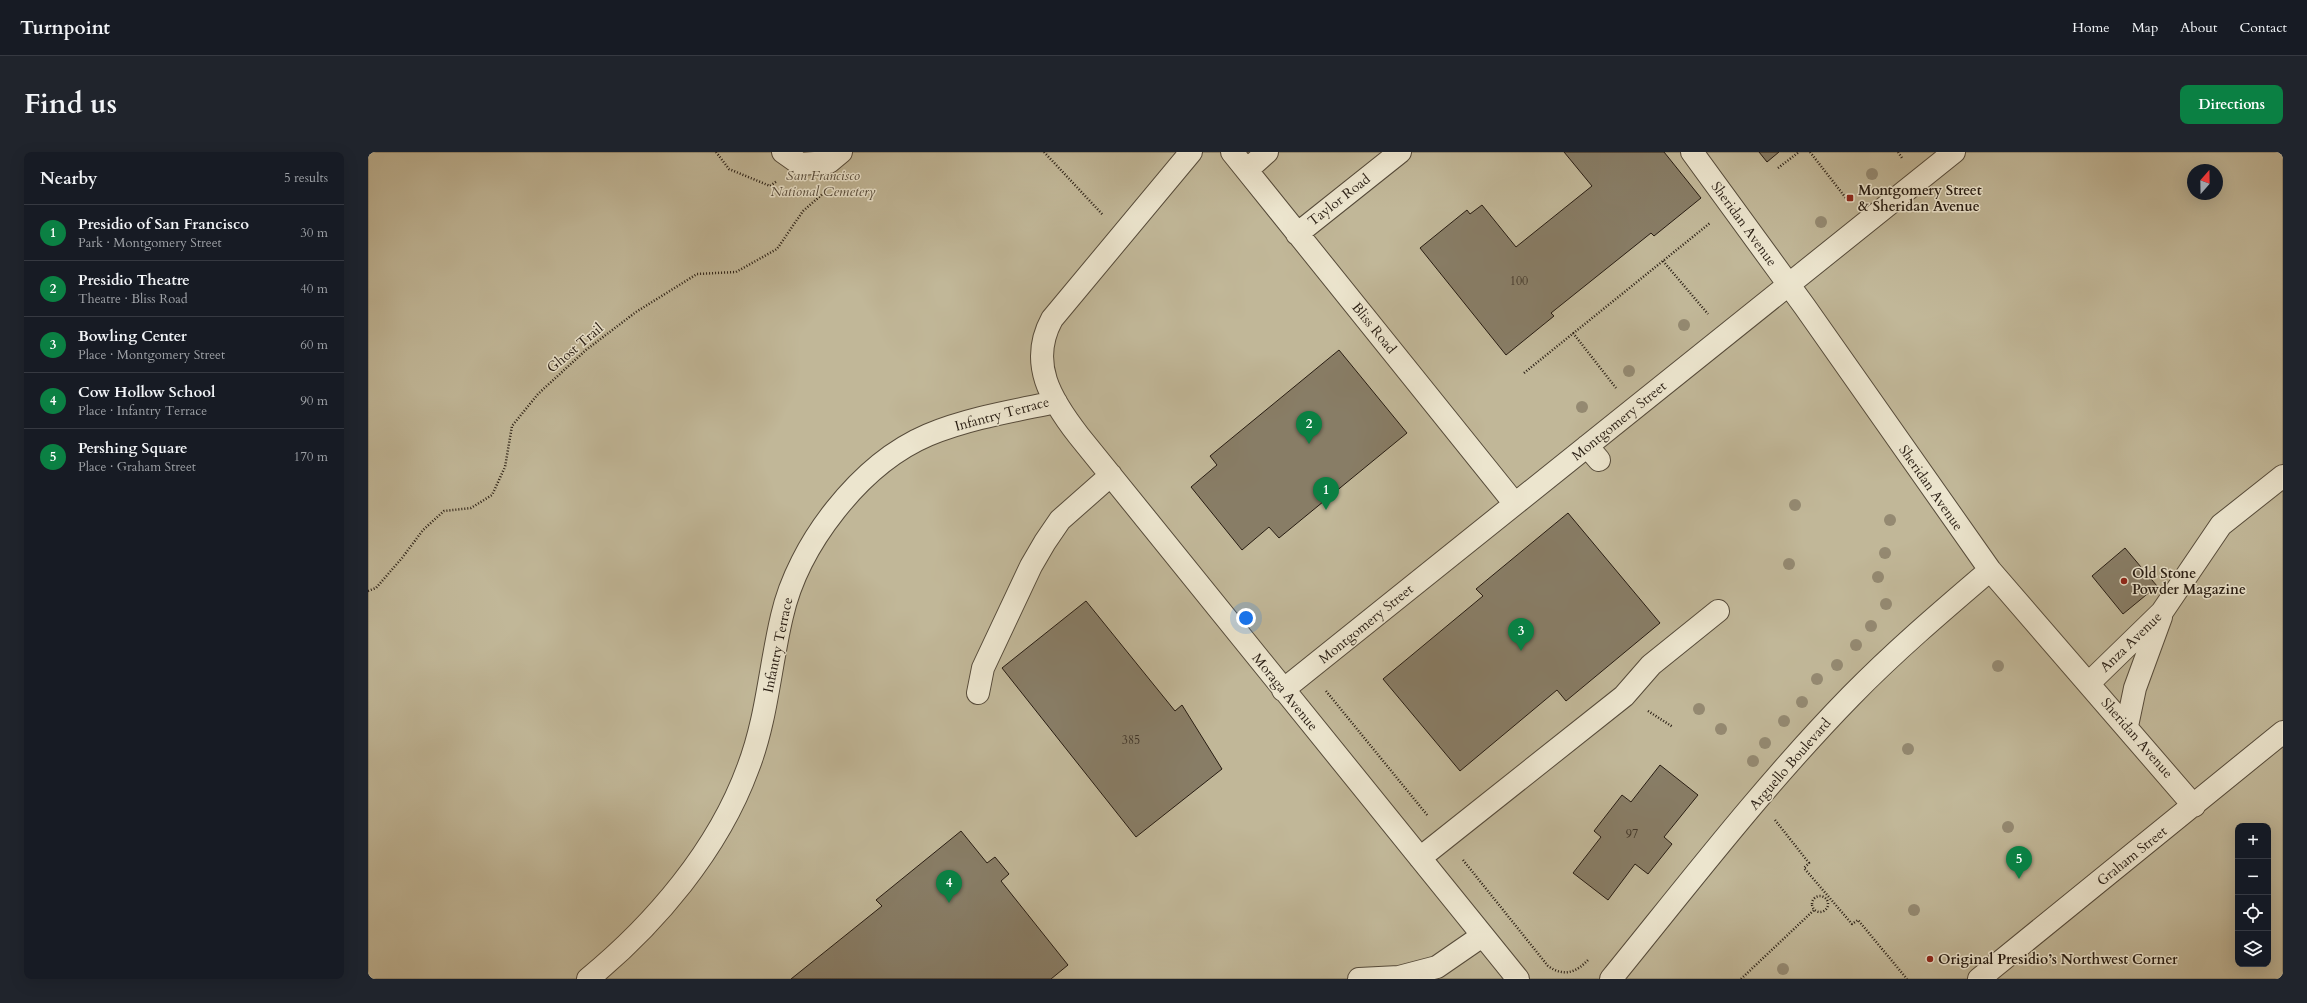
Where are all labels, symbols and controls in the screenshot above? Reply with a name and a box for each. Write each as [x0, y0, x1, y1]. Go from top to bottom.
text: Turnpoint [20, 15, 110, 41]
text: Home [2072, 18, 2110, 37]
text: Map [2132, 18, 2158, 37]
text: About [2180, 18, 2217, 37]
text: Contact [2239, 18, 2287, 37]
text: Find us [24, 85, 117, 123]
button: Directions [2180, 85, 2283, 124]
north arrow [2187, 164, 2223, 200]
park label: San Francisco National Cemetery [770, 166, 876, 201]
text: Nearby [40, 167, 97, 190]
text: 5 results [284, 169, 328, 187]
street label: Taylor Road [1304, 169, 1375, 230]
street label: Sheridan Avenue [1707, 178, 1781, 270]
place label: Montgomery Street & Sheridan Avenue [1858, 181, 1982, 216]
marker: Montgomery Street & Sheridan Avenue [1845, 193, 1855, 203]
text: Presidio of San Francisco [78, 214, 249, 234]
text: 1 [50, 224, 56, 242]
text: 30 m [300, 224, 328, 242]
text: Park · Montgomery Street [78, 234, 222, 252]
text: Presidio Theatre [78, 270, 190, 290]
house number: 100 [1510, 273, 1528, 289]
text: 2 [50, 280, 56, 298]
text: 40 m [300, 280, 328, 298]
text: Theatre · Bliss Road [78, 290, 188, 308]
street label: Bliss Road [1347, 298, 1401, 358]
street label: Ghost Trail [543, 319, 608, 377]
text: Bowling Center [78, 326, 187, 346]
text: 3 [50, 336, 56, 354]
text: 60 m [300, 336, 328, 354]
text: Place · Montgomery Street [78, 346, 225, 364]
street label: Montgomery Street [1568, 377, 1671, 465]
text: Cow Hollow School [78, 382, 215, 402]
text: 4 [50, 392, 56, 410]
text: 90 m [300, 392, 328, 410]
street label: Infantry Terrace [953, 392, 1051, 436]
text: Place · Infantry Terrace [78, 402, 207, 420]
pin: 2 [1296, 411, 1322, 444]
text: Pershing Square [78, 438, 187, 458]
street label: Sheridan Avenue [1894, 441, 1968, 535]
text: 5 [50, 448, 56, 466]
text: 170 m [294, 448, 328, 466]
text: Place · Graham Street [78, 458, 196, 476]
pin: 1 [1313, 477, 1339, 510]
place label: Old Stone Powder Magazine [2132, 564, 2246, 599]
marker: Old Stone Powder Magazine [2119, 576, 2129, 586]
street label: Montgomery Street [1315, 580, 1418, 668]
street label: Infantry Terrace [759, 595, 797, 695]
your location [1236, 608, 1256, 628]
street label: Anza Avenue [2096, 608, 2166, 676]
pin: 3 [1508, 618, 1534, 651]
street label: Moraga Avenue [1248, 649, 1322, 735]
street label: Sheridan Avenue [2097, 694, 2177, 782]
street label: Arguello Boulevard [1745, 714, 1836, 814]
house number: 385 [1122, 732, 1140, 748]
street label: Graham Street [2093, 821, 2172, 890]
map controls [2235, 823, 2271, 967]
button: + [2235, 823, 2271, 859]
house number: 97 [1626, 826, 1638, 842]
pin: 5 [2006, 846, 2032, 879]
button: − [2235, 859, 2271, 895]
pin: 4 [936, 870, 962, 903]
button: locate [2235, 895, 2271, 931]
button: layers [2235, 931, 2271, 967]
place label: Original Presidio’s Northwest Corner [1938, 950, 2178, 969]
marker: Original Presidio’s Northwest Corner [1925, 954, 1935, 964]

